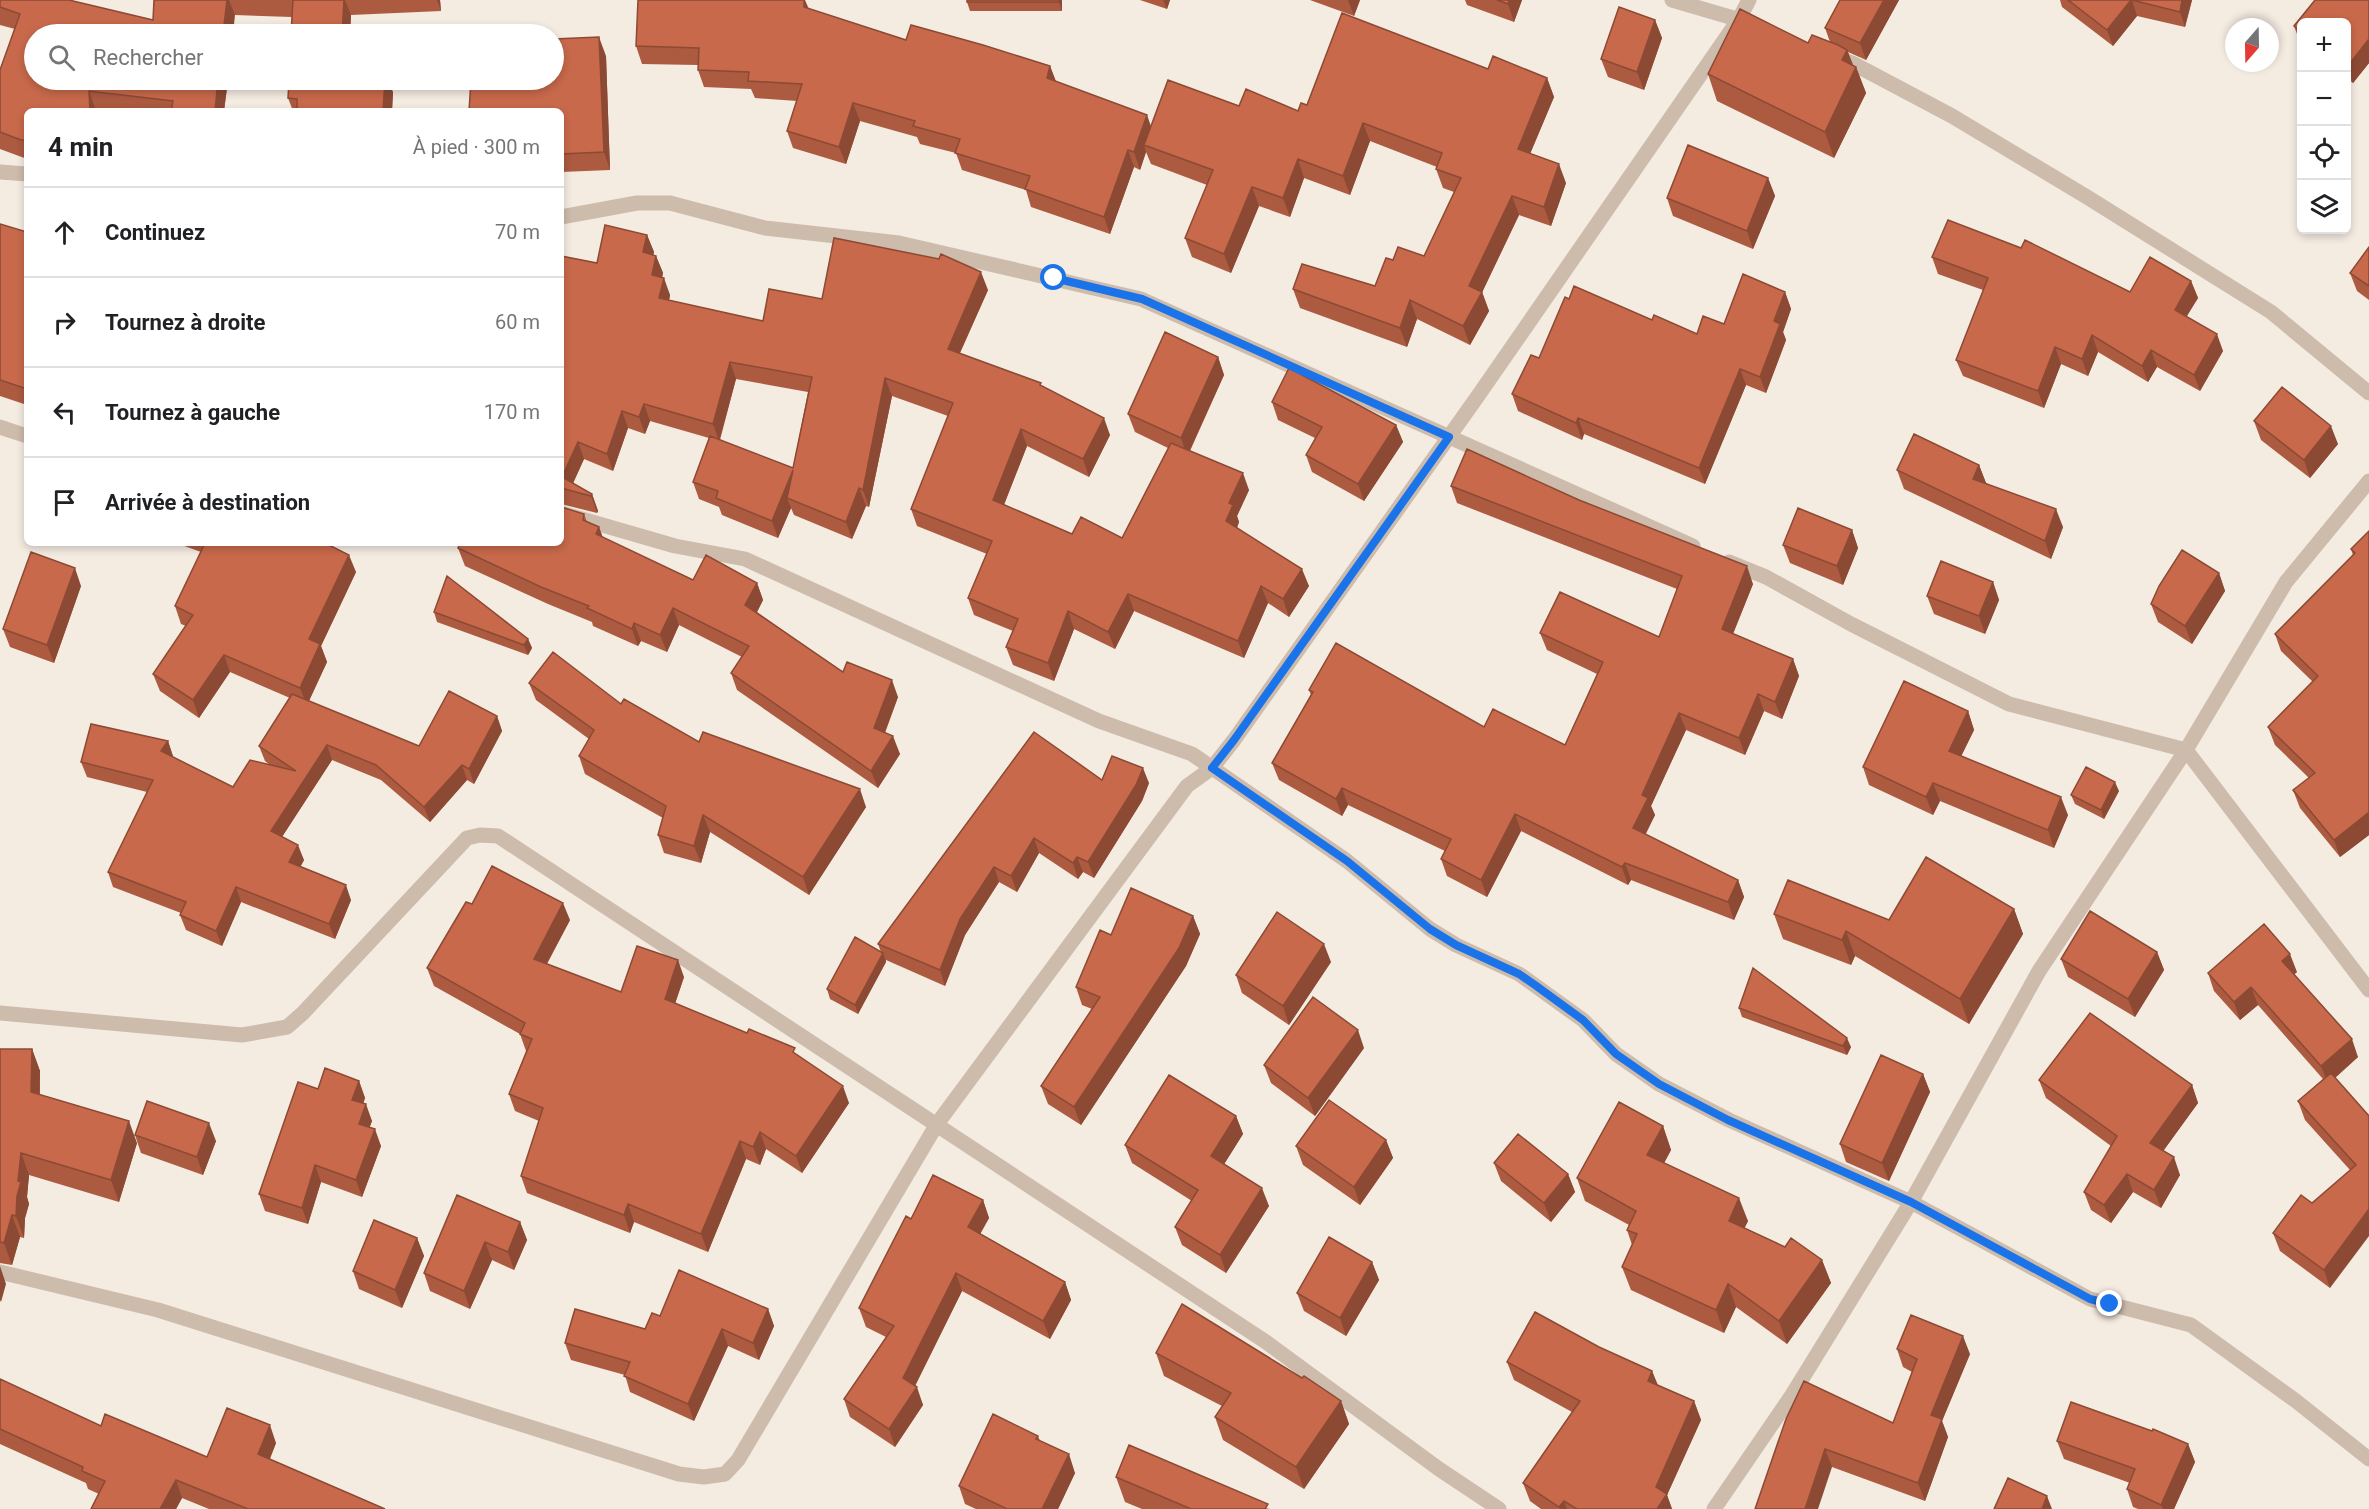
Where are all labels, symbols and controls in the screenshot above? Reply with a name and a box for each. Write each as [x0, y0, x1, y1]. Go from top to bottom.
north arrow [2225, 18, 2279, 72]
map controls [2297, 18, 2351, 234]
button: + [2297, 18, 2351, 72]
search box [24, 24, 564, 90]
icon: search [45, 41, 78, 74]
text: Rechercher [93, 45, 204, 70]
button: − [2297, 72, 2351, 126]
button: locate [2297, 126, 2351, 180]
text: 4 min [48, 132, 113, 162]
text: À pied · 300 m [413, 135, 540, 159]
button: layers [2297, 180, 2351, 234]
icon: ahead [48, 216, 81, 249]
text: Continuez [105, 220, 205, 245]
text: 70 m [495, 220, 540, 244]
route start [1040, 264, 1066, 290]
icon: right [48, 306, 81, 339]
text: Tournez à droite [105, 310, 265, 335]
text: 60 m [495, 310, 540, 334]
icon: left [48, 396, 81, 429]
text: Tournez à gauche [105, 400, 280, 425]
text: 170 m [484, 400, 540, 424]
icon: arrive [48, 486, 81, 519]
text: Arrivée à destination [105, 490, 310, 515]
route end [2096, 1290, 2122, 1316]

